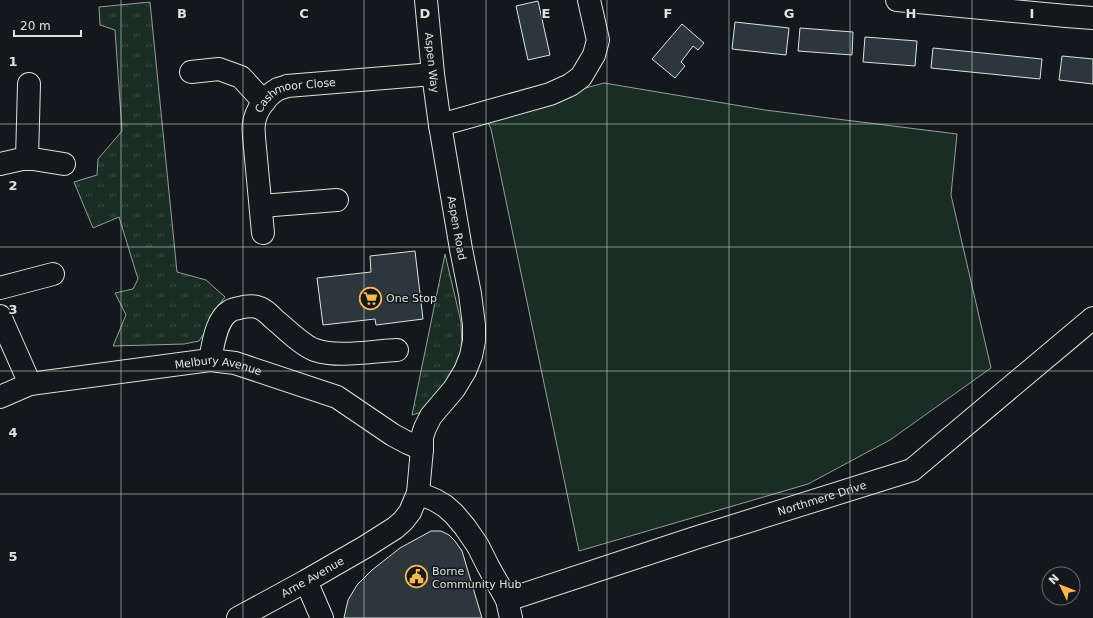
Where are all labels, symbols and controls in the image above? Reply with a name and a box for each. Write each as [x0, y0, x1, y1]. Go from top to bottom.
text: B [177, 6, 187, 21]
text: C [299, 6, 309, 21]
text: D [420, 6, 431, 21]
text: E [542, 6, 550, 21]
text: F [664, 6, 672, 21]
text: G [784, 6, 794, 21]
text: H [906, 6, 916, 21]
text: I [1030, 6, 1034, 21]
scale bar [14, 12, 81, 38]
text: 20 m [20, 19, 51, 33]
street label: Aspen Way [422, 32, 442, 94]
text: 1 [8, 54, 18, 69]
street label: Cashmoor Close [252, 76, 337, 115]
text: 2 [8, 178, 18, 193]
street label: Aspen Road [444, 195, 469, 261]
supermarket icon: One Stop [357, 285, 383, 311]
place label: One Stop [386, 292, 437, 305]
text: 3 [8, 302, 18, 317]
street label: Melbury Avenue [174, 354, 264, 379]
text: 4 [8, 425, 18, 440]
street label: Northmere Drive [776, 479, 868, 519]
text: 5 [8, 549, 18, 564]
street label: Arne Avenue [279, 554, 347, 600]
public building icon: Borne Community Hub [404, 564, 430, 590]
place label: Borne Community Hub [432, 565, 521, 591]
north arrow [1041, 566, 1081, 606]
text: N [1046, 572, 1062, 587]

